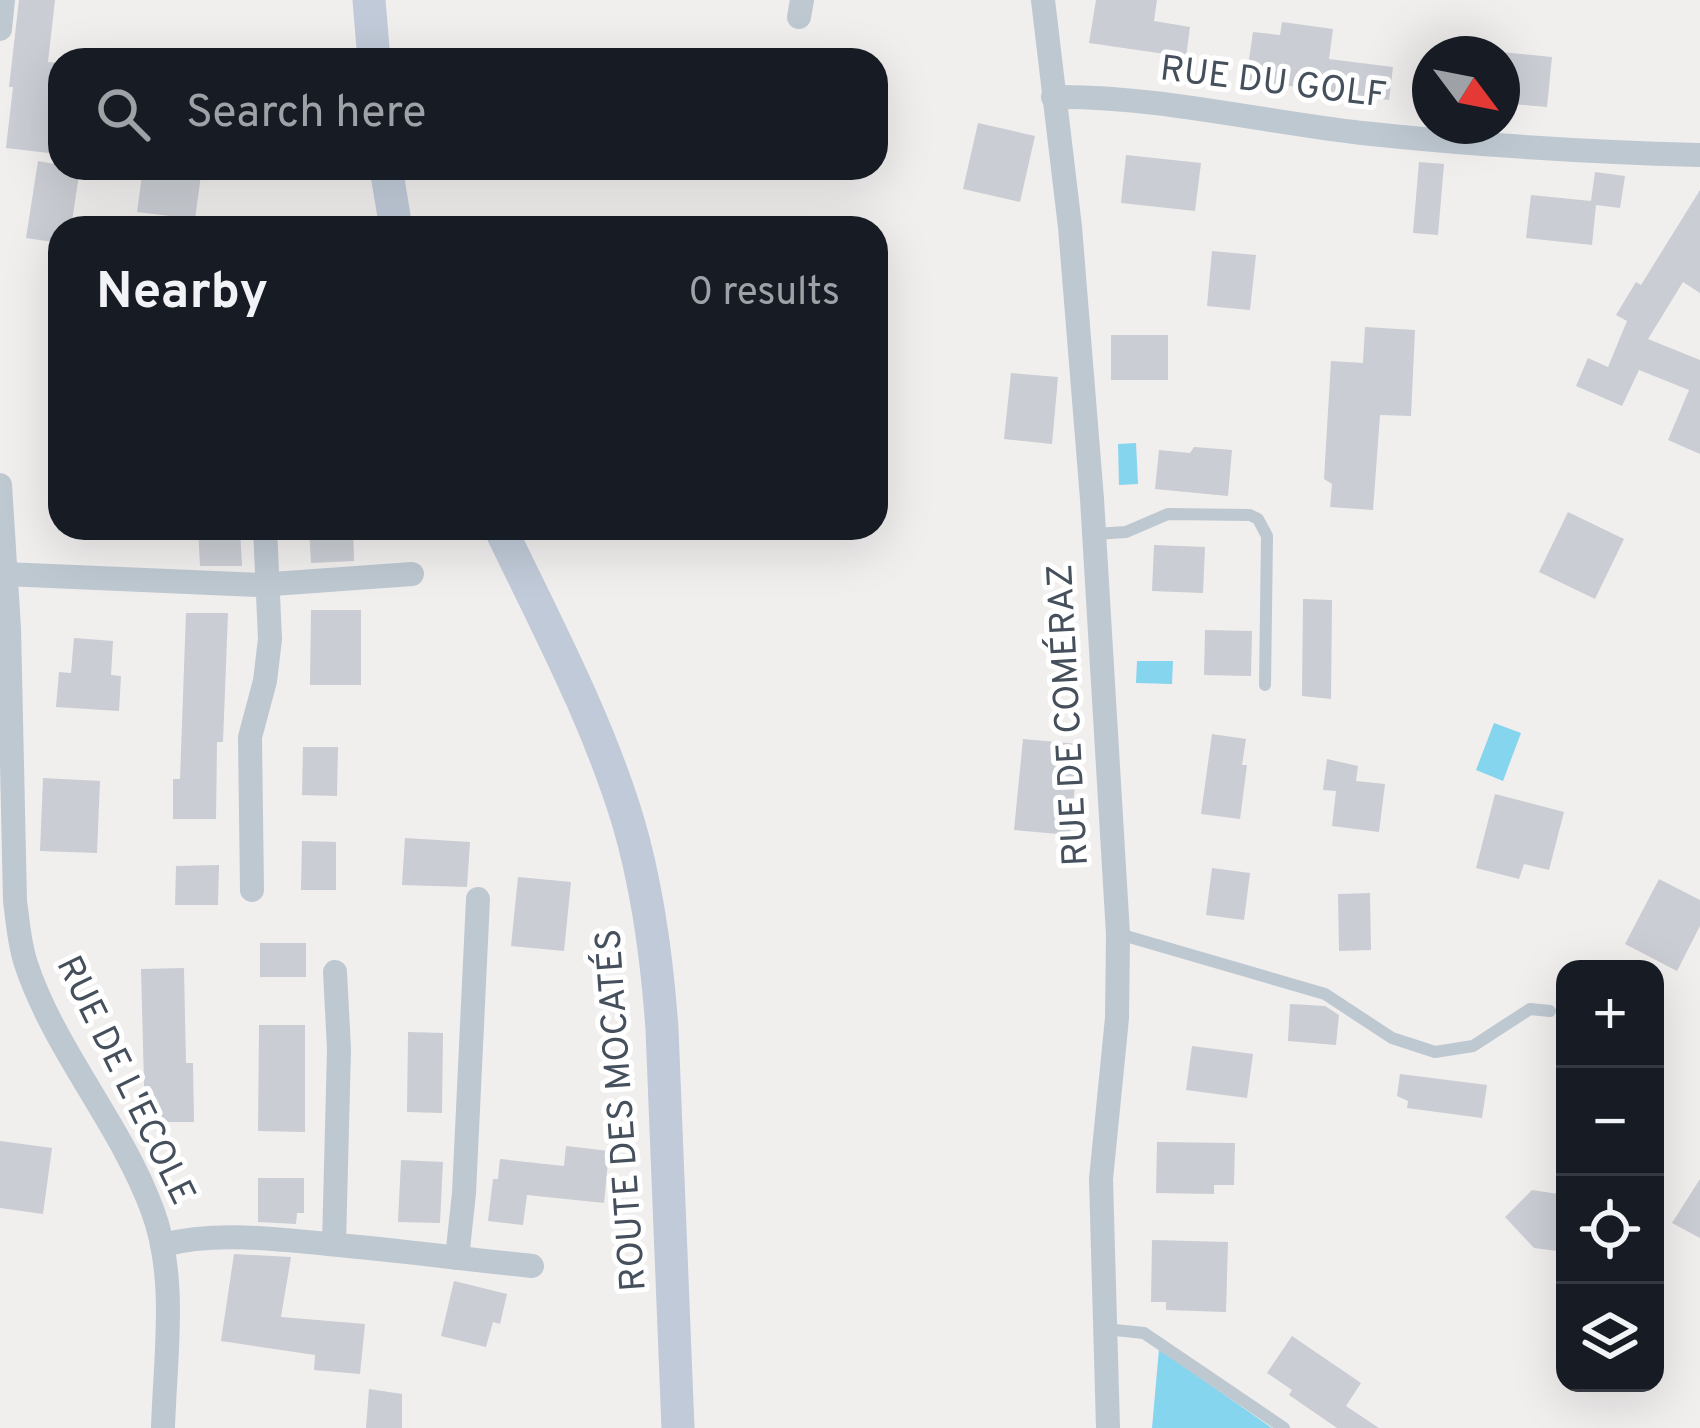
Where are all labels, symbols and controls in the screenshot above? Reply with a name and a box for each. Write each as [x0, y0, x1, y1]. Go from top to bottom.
north arrow [1412, 36, 1520, 144]
street label: RUE DU GOLF [1157, 47, 1389, 121]
search box [48, 48, 888, 180]
icon: search [90, 81, 156, 147]
text: Search here [186, 86, 426, 143]
text: Nearby [96, 262, 268, 327]
text: 0 results [688, 270, 840, 319]
street label: RUE DE COMÉRAZ [1037, 563, 1101, 867]
street label: ROUTE DES MOCATÉS [585, 927, 659, 1293]
street label: RUE DE L'ECOLE [44, 949, 204, 1213]
map controls [1556, 960, 1664, 1392]
button: + [1556, 960, 1664, 1068]
button: − [1556, 1068, 1664, 1176]
button: locate [1556, 1176, 1664, 1284]
button: layers [1556, 1284, 1664, 1392]

